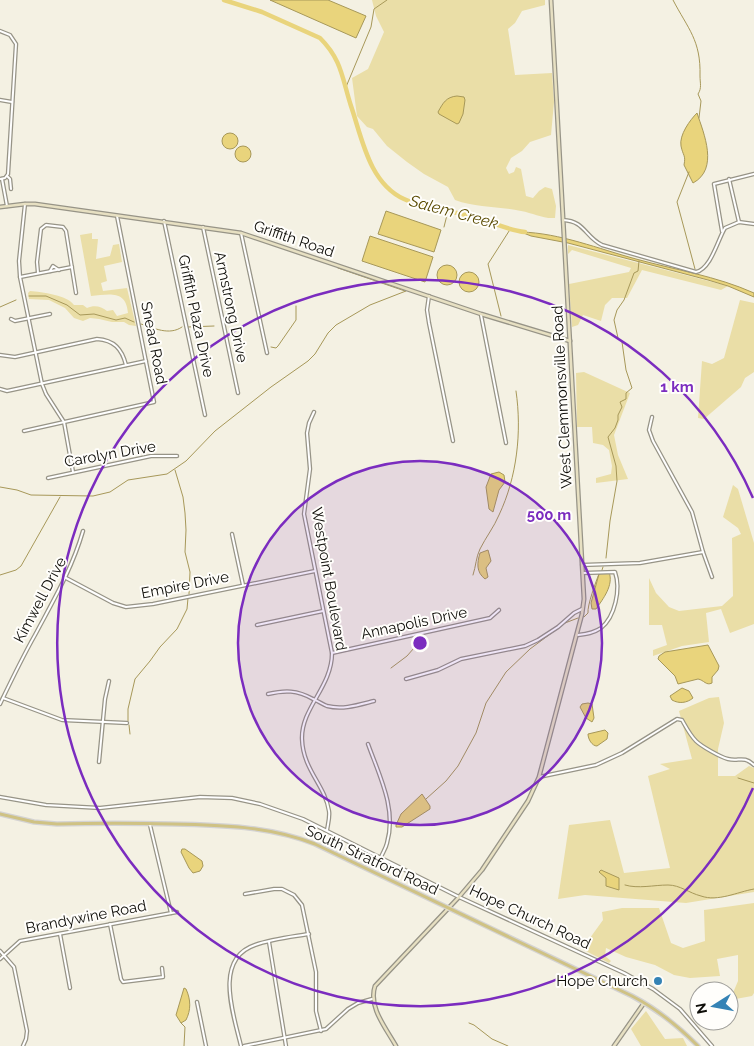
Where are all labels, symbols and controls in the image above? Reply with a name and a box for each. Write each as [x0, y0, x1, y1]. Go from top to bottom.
water label: Salem Creek [407, 191, 501, 233]
street label: Griffith Road [251, 217, 337, 261]
street label: Armstrong Drive [210, 250, 252, 364]
street label: Griffith Plaza Drive [174, 253, 218, 379]
street label: Snead Road [137, 300, 171, 386]
street label: West Clemmonsville Road [548, 305, 576, 489]
text: 1 km [660, 378, 694, 396]
street label: Carolyn Drive [63, 437, 157, 471]
street label: Westpoint Boulevard [307, 506, 351, 652]
text: 500 m [527, 506, 571, 524]
street label: Kimwell Drive [10, 554, 70, 646]
street label: Empire Drive [140, 568, 230, 602]
street label: Annapolis Drive [359, 603, 469, 643]
centre of rings [411, 634, 429, 652]
street label: South Stratford Road [303, 821, 441, 899]
street label: Hope Church Road [467, 881, 593, 953]
street label: Brandywine Road [24, 896, 148, 938]
place label: Hope Church [556, 972, 648, 990]
marker: Hope Church [652, 975, 664, 987]
north arrow [689, 981, 739, 1031]
text: N [692, 1002, 710, 1015]

